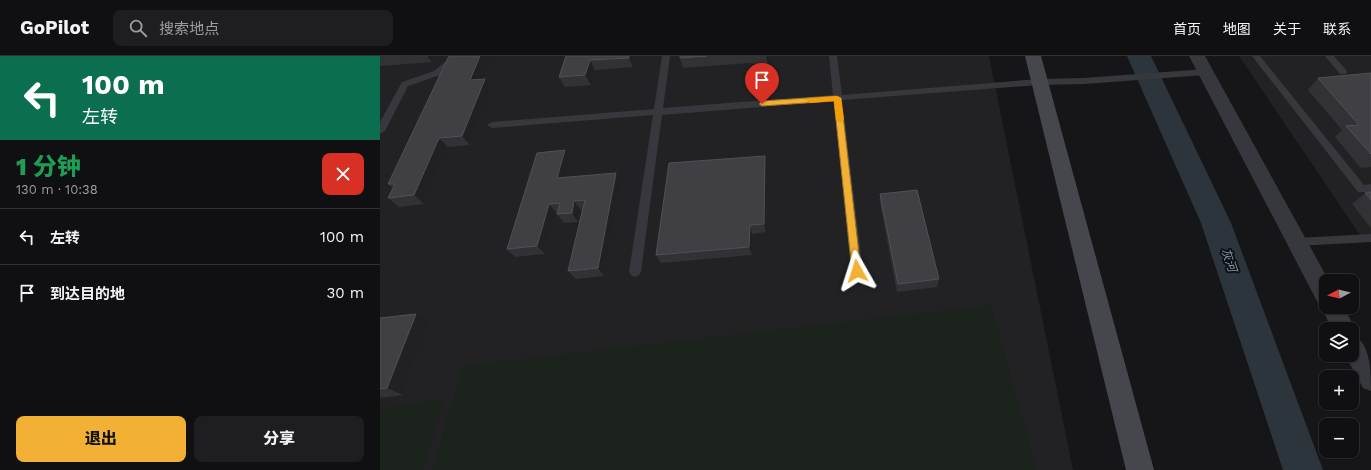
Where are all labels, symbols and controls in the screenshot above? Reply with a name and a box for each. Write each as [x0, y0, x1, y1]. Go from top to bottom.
search box [113, 10, 393, 46]
text: GoPilot [20, 16, 89, 39]
icon: search [127, 17, 149, 39]
text: 搜索地点 [159, 20, 219, 38]
text: 首页 [1173, 21, 1201, 37]
text: 地图 [1223, 21, 1251, 37]
text: 关于 [1273, 21, 1301, 37]
text: 联系 [1323, 21, 1351, 37]
pin [745, 63, 779, 104]
text: 100 m [82, 68, 165, 101]
icon: arrive [751, 69, 773, 91]
icon: left [16, 72, 68, 124]
text: 左转 [82, 106, 118, 127]
text: 1 分钟 [16, 153, 81, 181]
button: close [322, 153, 364, 195]
text: 130 m · 10:38 [16, 182, 98, 197]
icon: left [16, 226, 38, 248]
text: 100 m [320, 228, 364, 246]
text: 左转 [50, 229, 80, 247]
water label: 灰河 [1218, 246, 1240, 276]
position arrow [836, 250, 878, 292]
north arrow [1319, 274, 1359, 314]
map controls [1319, 274, 1359, 458]
icon: arrive [16, 282, 38, 304]
text: 30 m [327, 284, 364, 302]
text: 到达目的地 [50, 285, 125, 303]
button: layers [1319, 322, 1359, 362]
button: + [1319, 370, 1359, 410]
button: 退出 [16, 416, 186, 462]
button: 分享 [194, 416, 364, 462]
button: − [1319, 418, 1359, 458]

